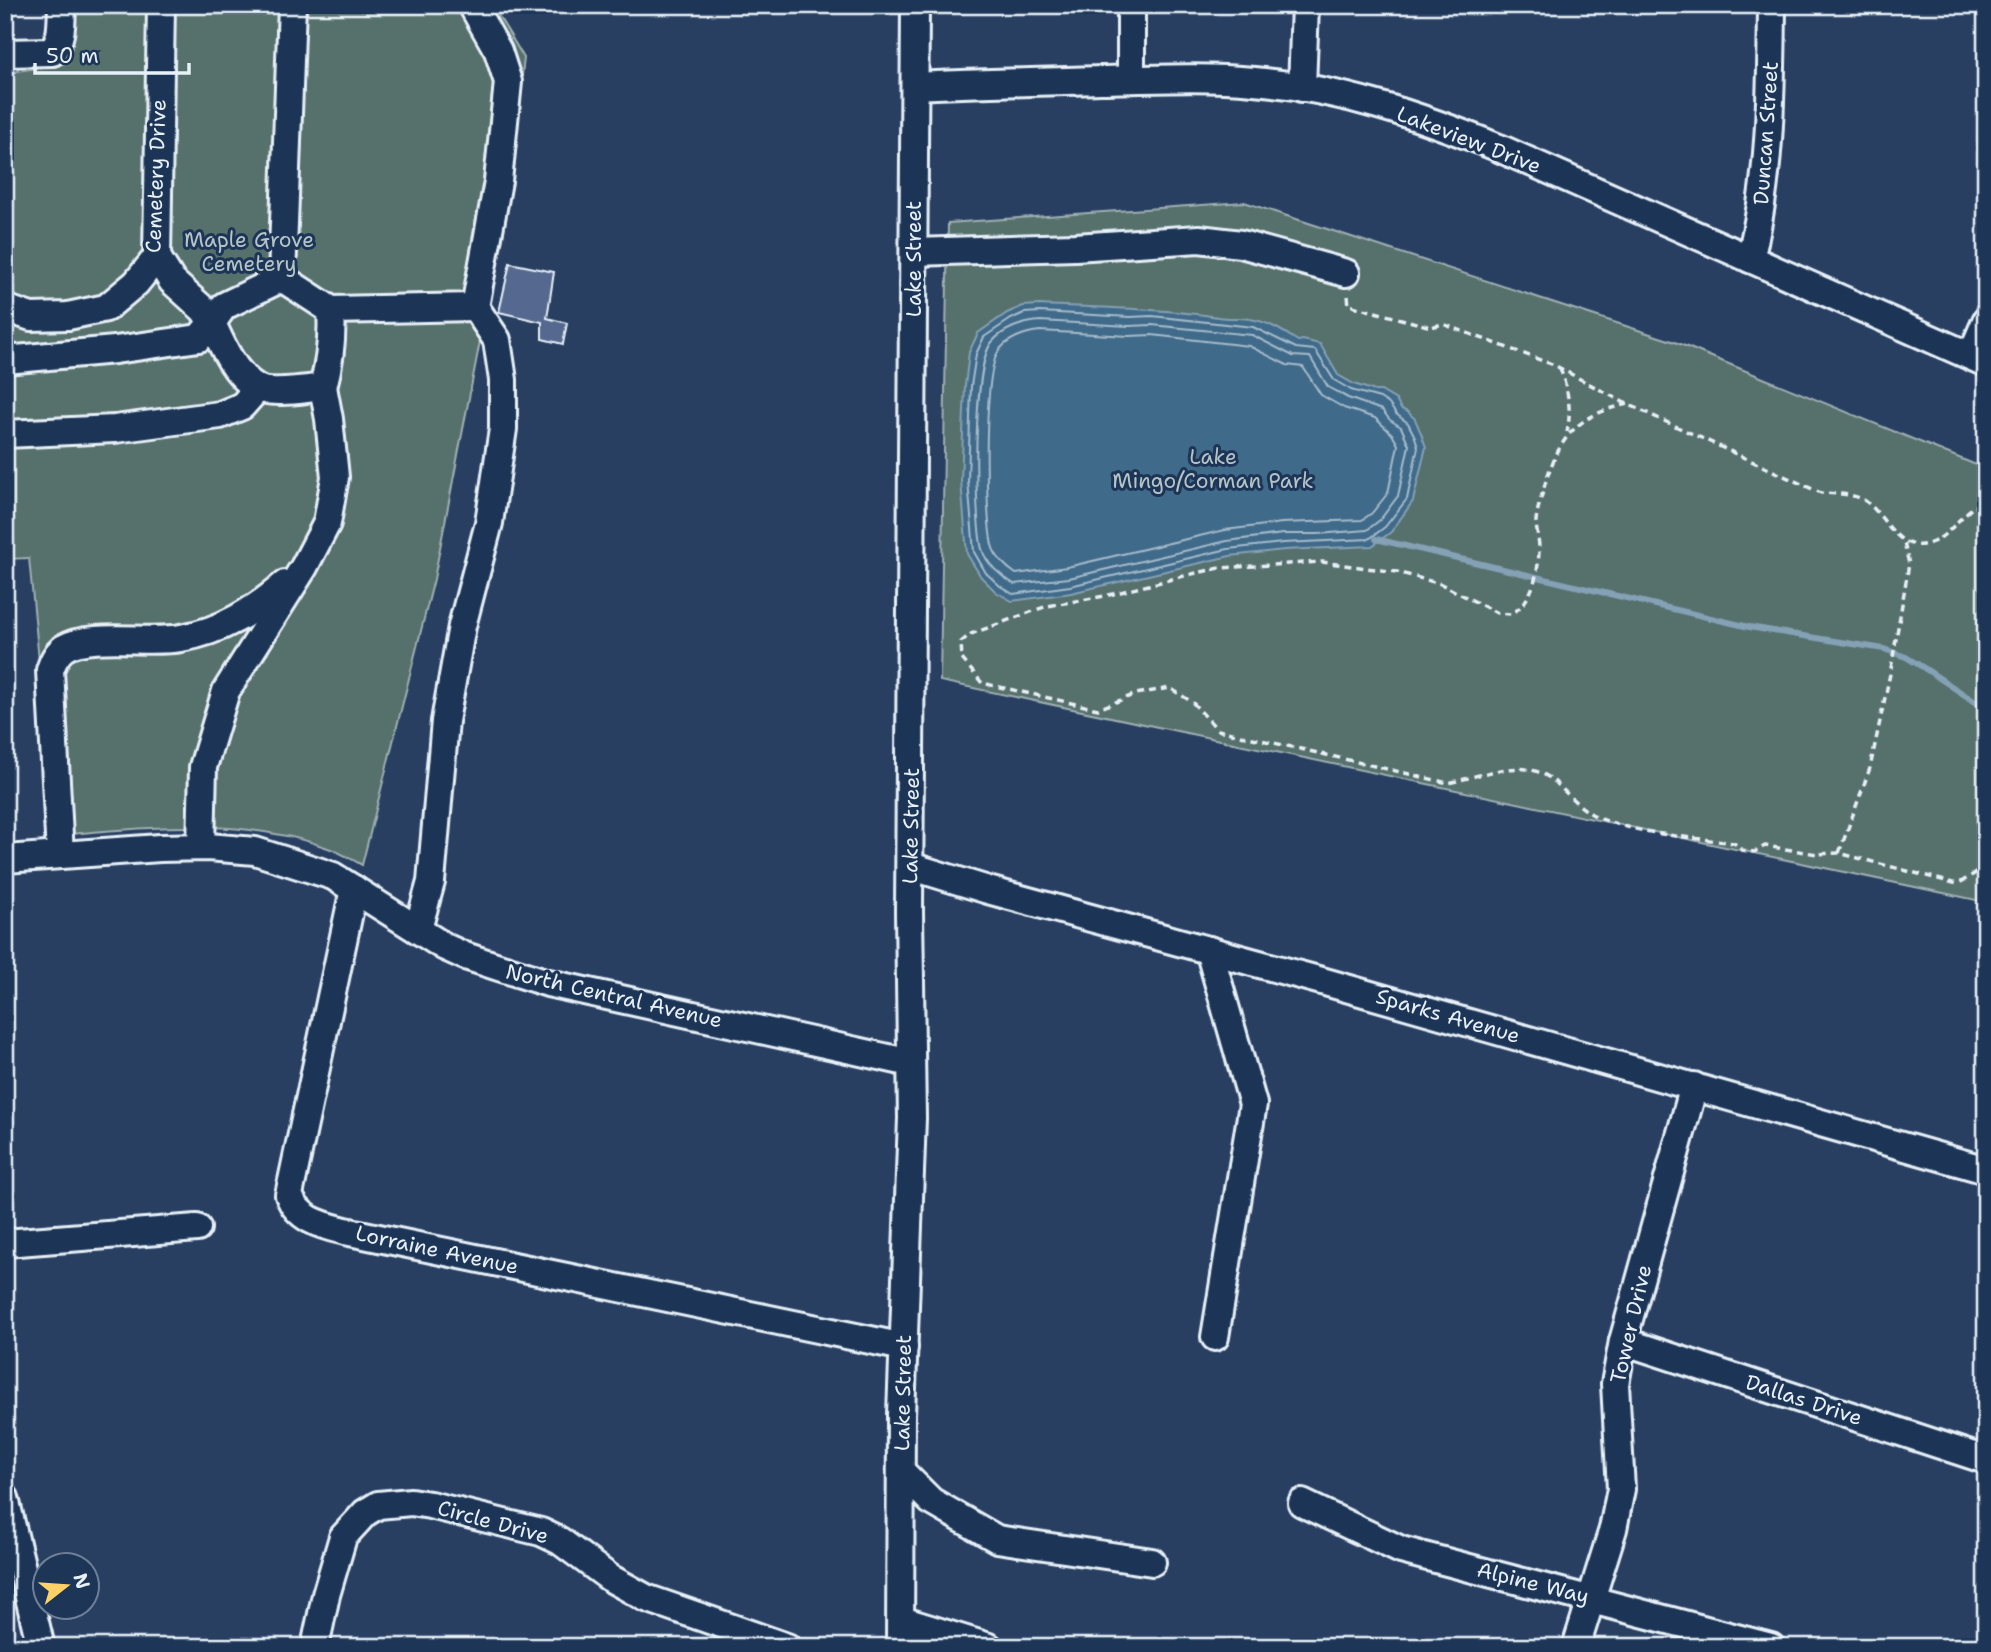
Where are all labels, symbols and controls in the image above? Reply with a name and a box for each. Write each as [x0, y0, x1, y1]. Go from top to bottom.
scale bar [35, 32, 189, 76]
text: 50 m [46, 42, 99, 70]
street label: Duncan Street [1747, 60, 1785, 206]
street label: Cemetery Drive [139, 99, 173, 253]
street label: Lakeview Drive [1393, 100, 1545, 180]
street label: Lake Street [900, 201, 928, 317]
park label: Maple Grove Cemetery [184, 226, 314, 278]
park label: Lake Mingo/Corman Park [1112, 443, 1314, 495]
street label: Lake Street [896, 768, 926, 884]
street label: North Central Avenue [503, 957, 725, 1035]
street label: Sparks Avenue [1373, 982, 1523, 1050]
street label: Lorraine Avenue [353, 1219, 521, 1281]
street label: Tower Drive [1604, 1262, 1658, 1386]
street label: Lake Street [888, 1335, 918, 1451]
street label: Dallas Drive [1742, 1368, 1866, 1432]
street label: Circle Drive [434, 1494, 552, 1550]
north arrow [32, 1550, 102, 1620]
street label: Alpine Way [1474, 1556, 1592, 1610]
text: N [68, 1570, 96, 1592]

